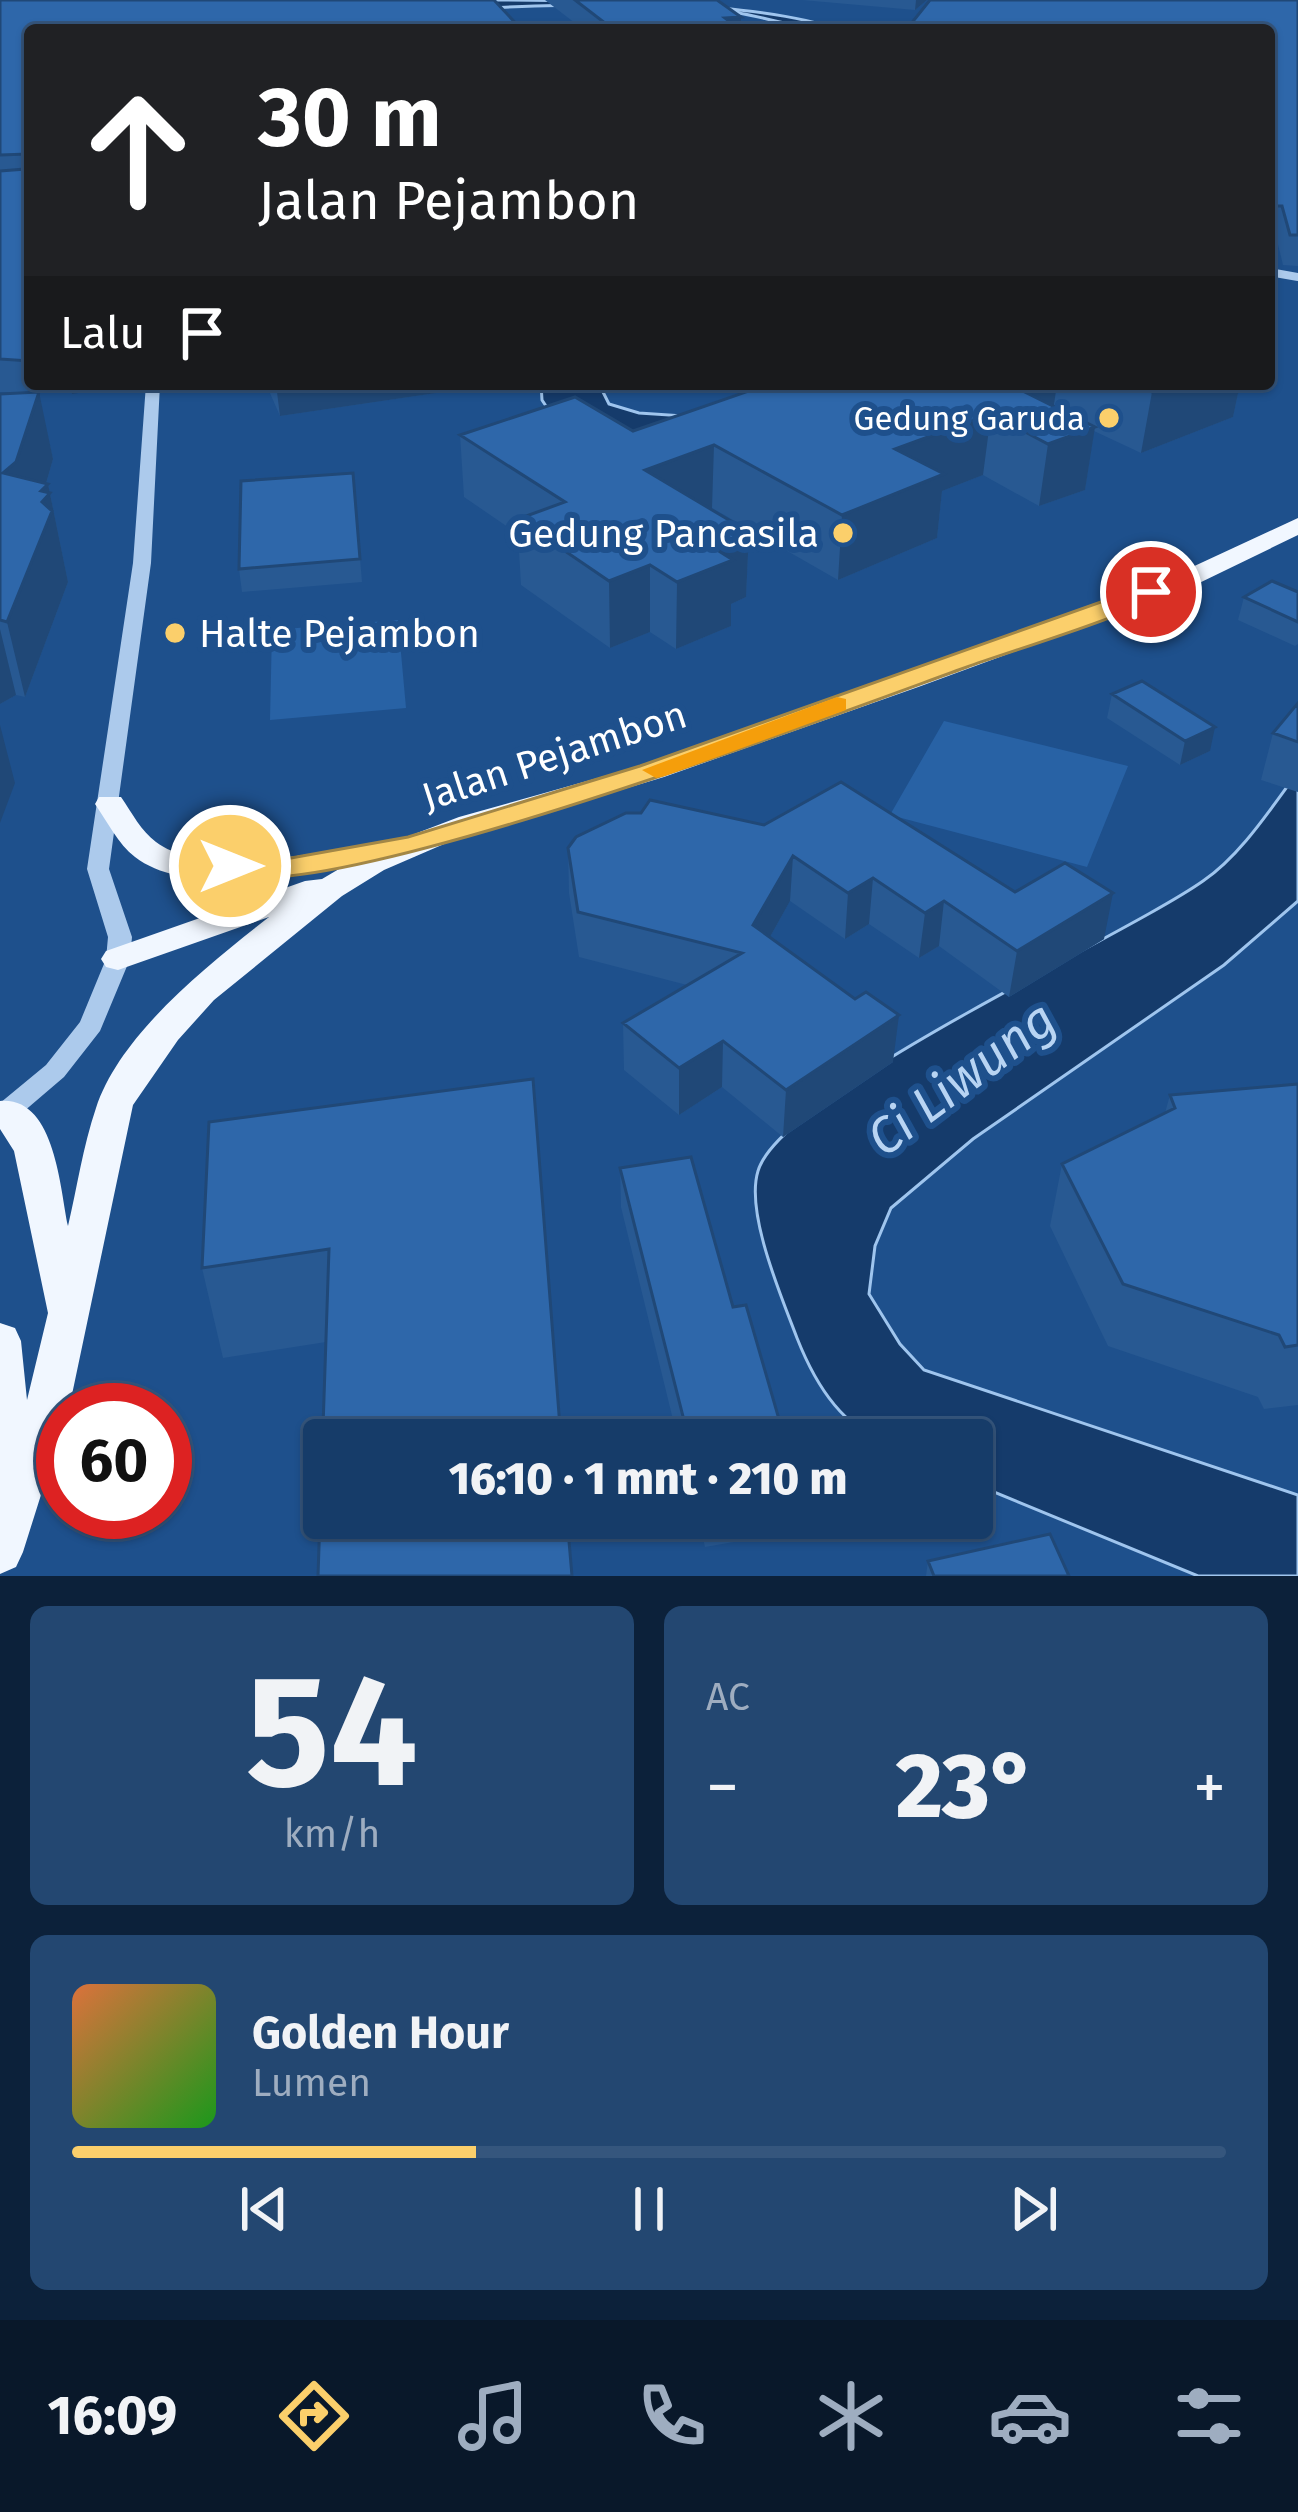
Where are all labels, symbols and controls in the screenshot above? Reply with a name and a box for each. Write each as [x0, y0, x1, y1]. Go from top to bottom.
text: 30 m [258, 67, 442, 168]
icon: ahead [60, 72, 216, 228]
text: Jalan Pejambon [258, 169, 639, 233]
icon: arrive [169, 300, 235, 366]
text: Lalu [60, 306, 145, 360]
place label: Gedung Garuda [854, 399, 1085, 439]
marker: Gedung Garuda [1096, 405, 1122, 431]
place label: Gedung Pancasila [508, 511, 819, 557]
marker: Gedung Pancasila [830, 520, 856, 546]
pin [1100, 541, 1202, 643]
icon: arrive [1118, 559, 1184, 625]
place label: Halte Pejambon [199, 611, 480, 657]
marker: Halte Pejambon [162, 620, 188, 646]
street label: Jalan Pejambon [416, 692, 692, 820]
position arrow [167, 803, 293, 929]
water label: Ci Liwung [855, 988, 1068, 1170]
speed limit sign: 60 [36, 1383, 192, 1539]
text: 16:10 · 1 mnt · 210 m [449, 1452, 847, 1506]
text: 54 [246, 1639, 418, 1826]
text: AC [706, 1674, 750, 1720]
text: 23° [896, 1733, 1036, 1841]
text: − [706, 1748, 739, 1827]
text: + [1193, 1748, 1226, 1827]
text: km/h [284, 1811, 380, 1857]
text: Golden Hour [252, 2006, 509, 2060]
text: Lumen [252, 2060, 371, 2106]
icon: previous [231, 2176, 297, 2242]
icon: pause [616, 2176, 682, 2242]
icon: next [1001, 2176, 1067, 2242]
icon: directions [272, 2374, 356, 2458]
icon: music [451, 2374, 535, 2458]
icon: phone [630, 2374, 714, 2458]
icon: climate [809, 2374, 893, 2458]
icon: car [988, 2374, 1072, 2458]
icon: filters [1167, 2374, 1251, 2458]
text: 16:09 [47, 2384, 177, 2448]

